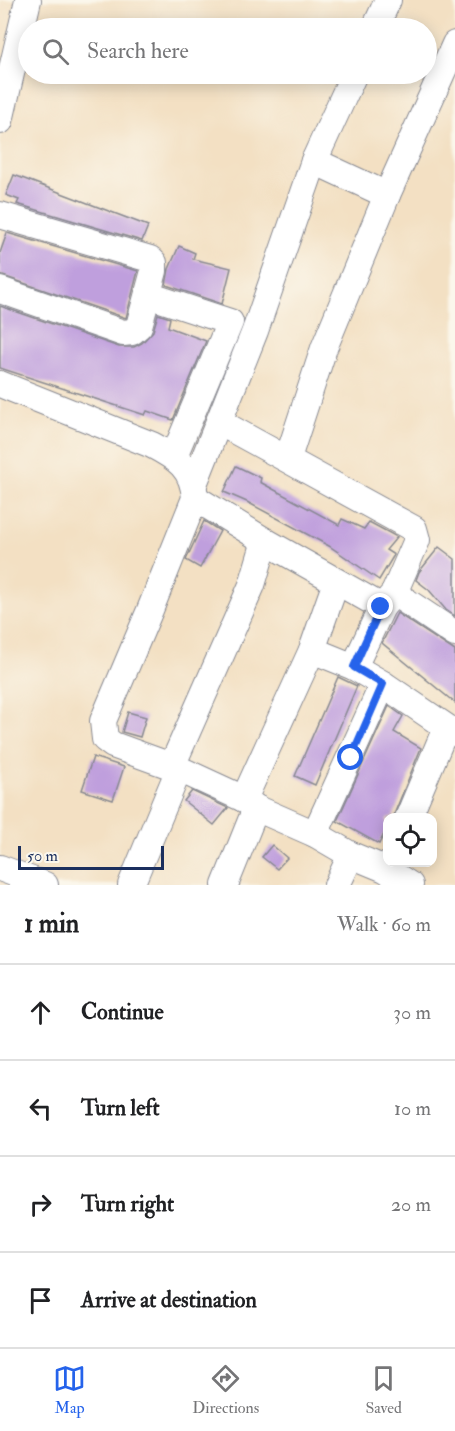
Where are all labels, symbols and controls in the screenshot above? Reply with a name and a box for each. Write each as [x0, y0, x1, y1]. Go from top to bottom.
search box [18, 18, 437, 84]
icon: search [39, 35, 72, 68]
text: Search here [87, 37, 189, 65]
route end [367, 593, 393, 619]
route start [337, 744, 363, 770]
map controls [383, 813, 437, 867]
button: locate [383, 813, 437, 867]
scale bar [18, 843, 164, 870]
text: 50 m [27, 846, 58, 866]
text: 1 min [24, 908, 79, 940]
text: Walk · 60 m [337, 912, 431, 937]
icon: ahead [24, 996, 57, 1029]
text: Continue [81, 998, 164, 1026]
text: 30 m [393, 1000, 431, 1025]
icon: left [24, 1092, 57, 1125]
text: Turn left [81, 1094, 160, 1122]
text: 10 m [394, 1096, 431, 1121]
icon: right [24, 1188, 57, 1221]
text: Turn right [81, 1190, 174, 1218]
text: 20 m [391, 1192, 431, 1217]
icon: arrive [24, 1284, 57, 1317]
text: Arrive at destination [81, 1286, 257, 1314]
tab: Map [53, 1362, 86, 1418]
tab: Directions [192, 1362, 259, 1418]
tab: Saved [365, 1362, 402, 1418]

